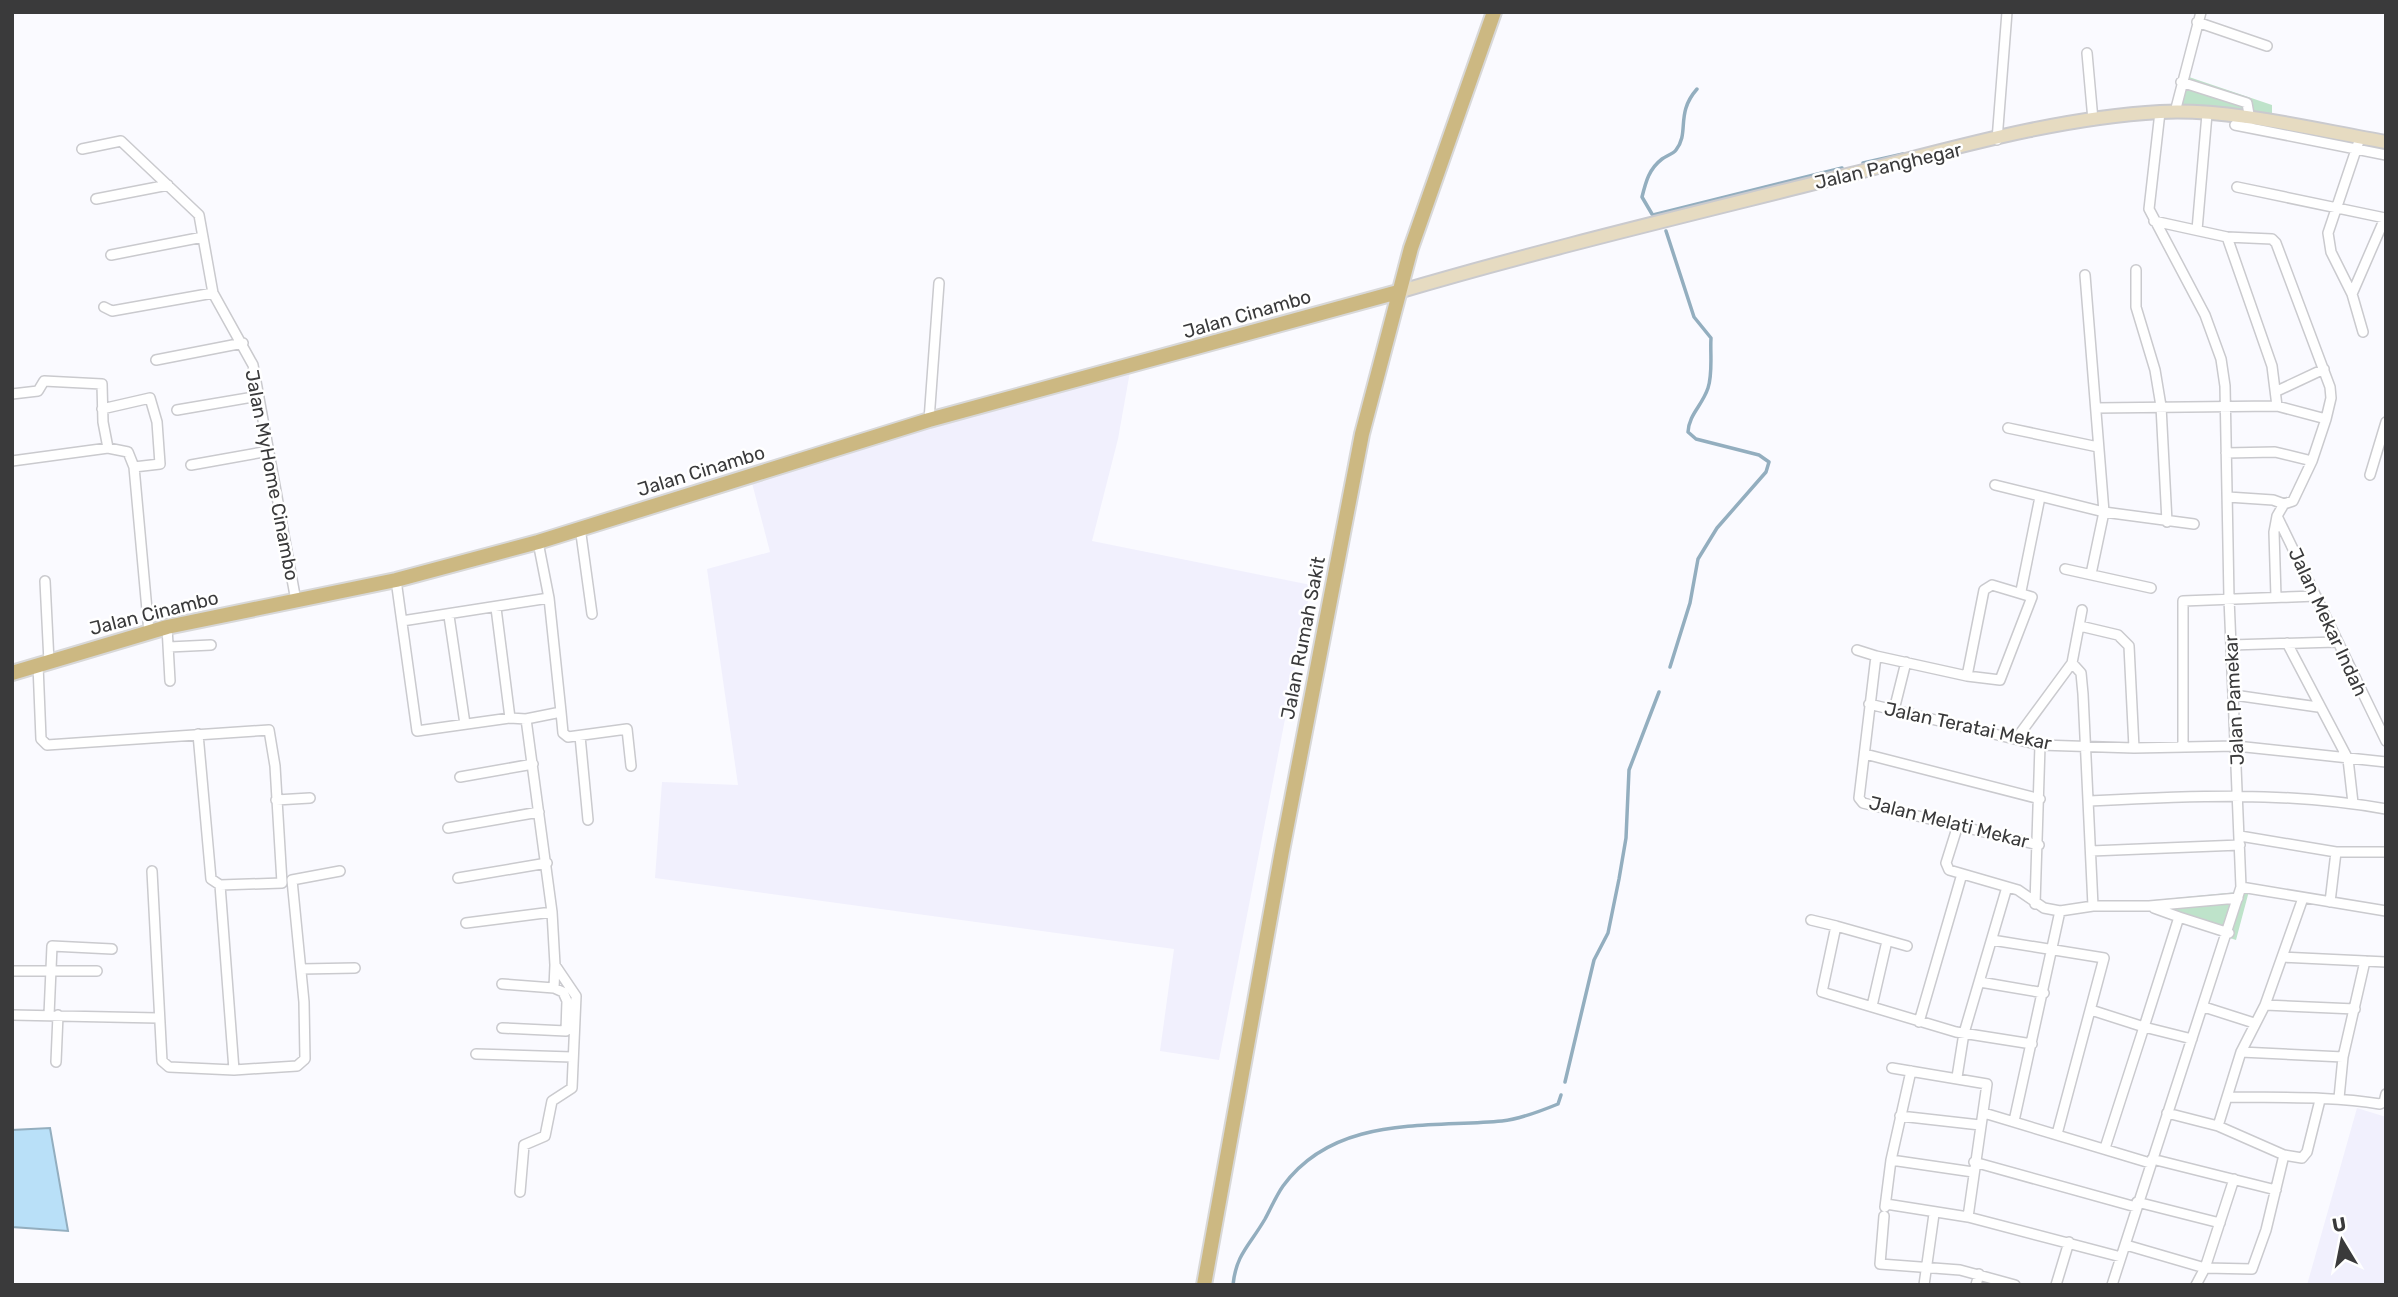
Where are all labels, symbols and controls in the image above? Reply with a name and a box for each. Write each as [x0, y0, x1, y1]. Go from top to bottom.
street label: Jalan Panghegar [1812, 138, 1965, 194]
street label: Jalan Cinambo [1180, 285, 1314, 343]
street label: Jalan MyHome Cinambo [240, 368, 304, 582]
street label: Jalan Cinambo [634, 441, 768, 501]
street label: Jalan Mekar Indah [2284, 544, 2372, 700]
street label: Jalan Rumah Sakit [1276, 554, 1330, 721]
street label: Jalan Cinambo [87, 586, 221, 640]
street label: Jalan Pamekar [2219, 633, 2249, 766]
street label: Jalan Teratai Mekar [1882, 697, 2055, 755]
street label: Jalan Melati Mekar [1867, 791, 2032, 853]
north arrow [2307, 1206, 2377, 1276]
text: U [2330, 1212, 2348, 1237]

